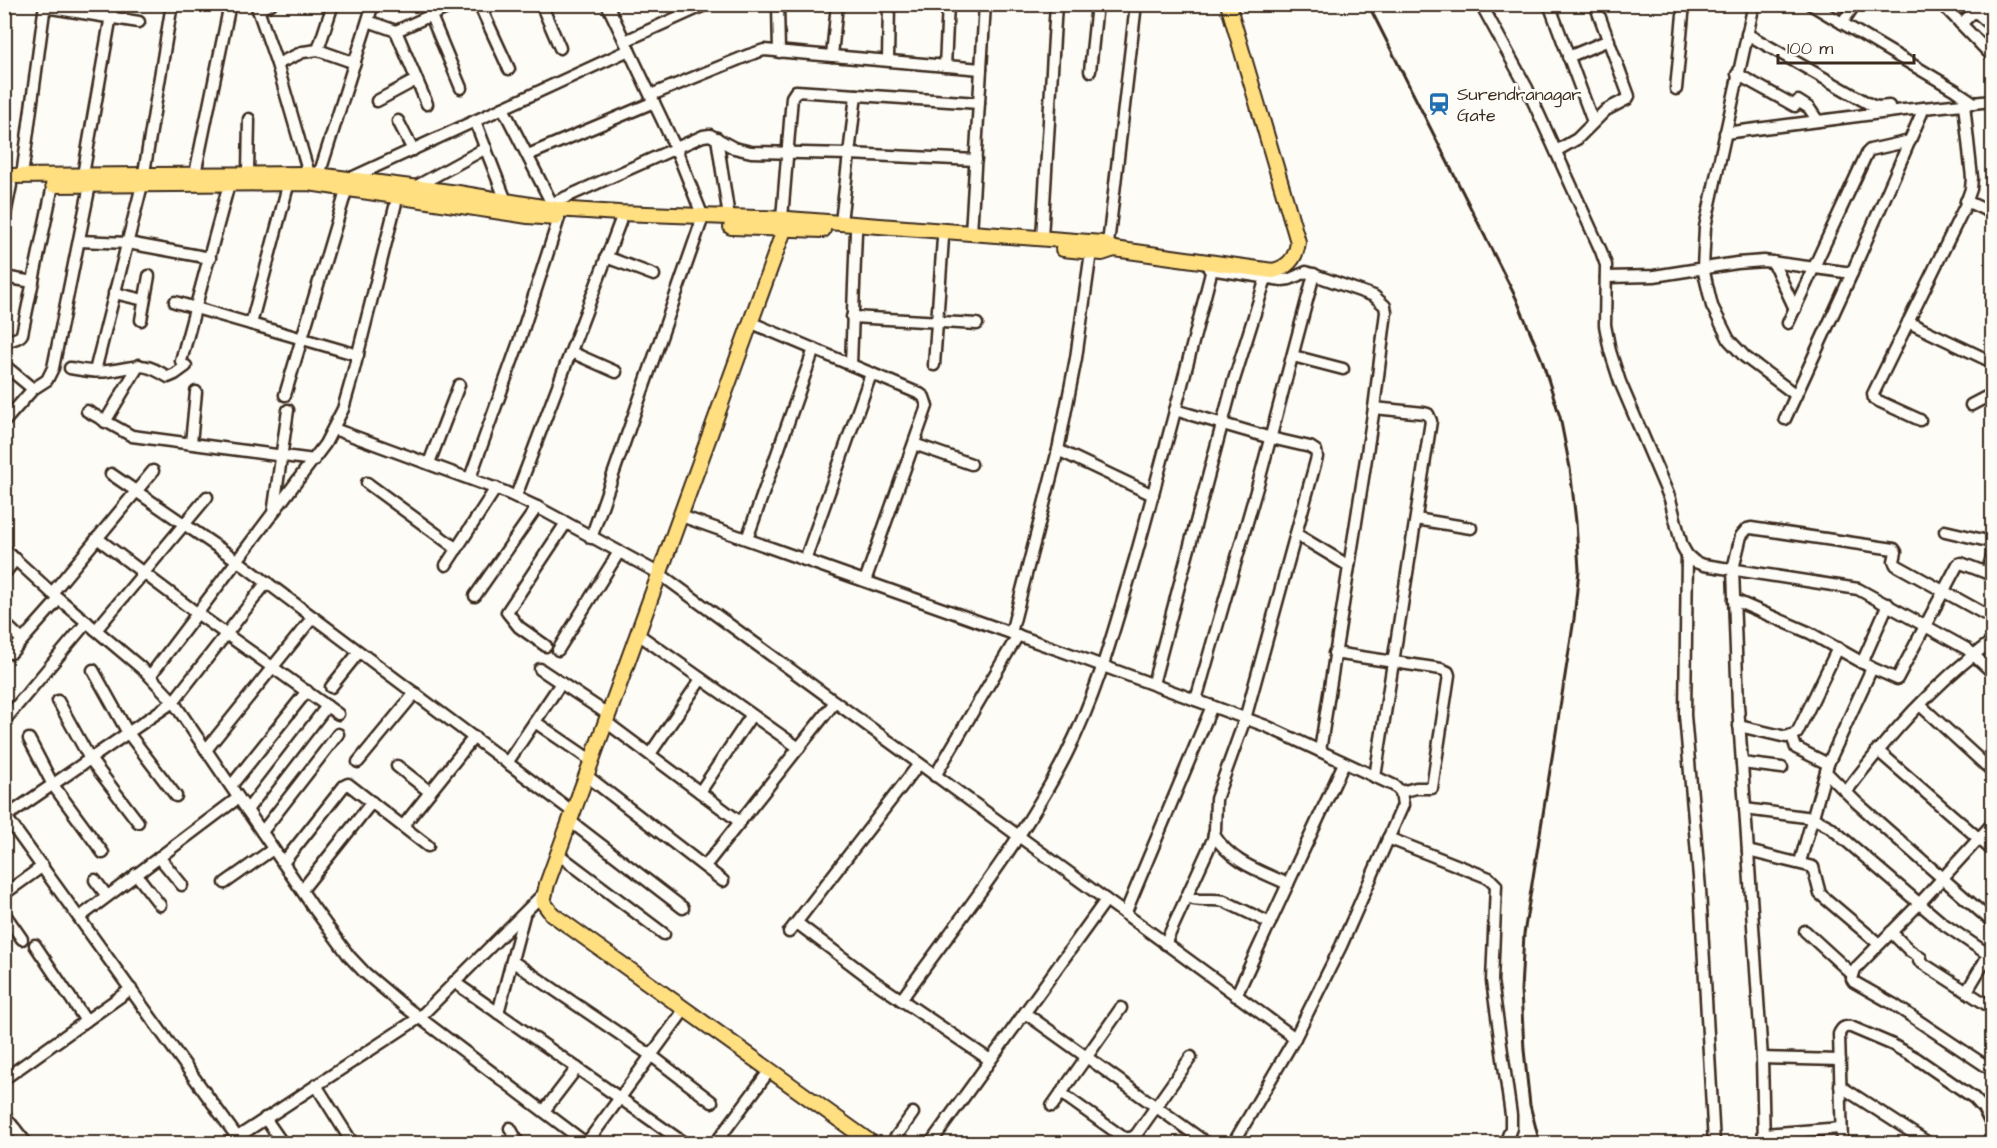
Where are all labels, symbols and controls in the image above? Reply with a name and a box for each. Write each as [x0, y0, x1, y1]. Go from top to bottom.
scale bar [1778, 27, 1914, 65]
text: 100 m [1787, 36, 1833, 61]
place label: Surendranagar Gate [1457, 82, 1581, 128]
station icon: Surendranagar Gate [1426, 91, 1452, 117]

